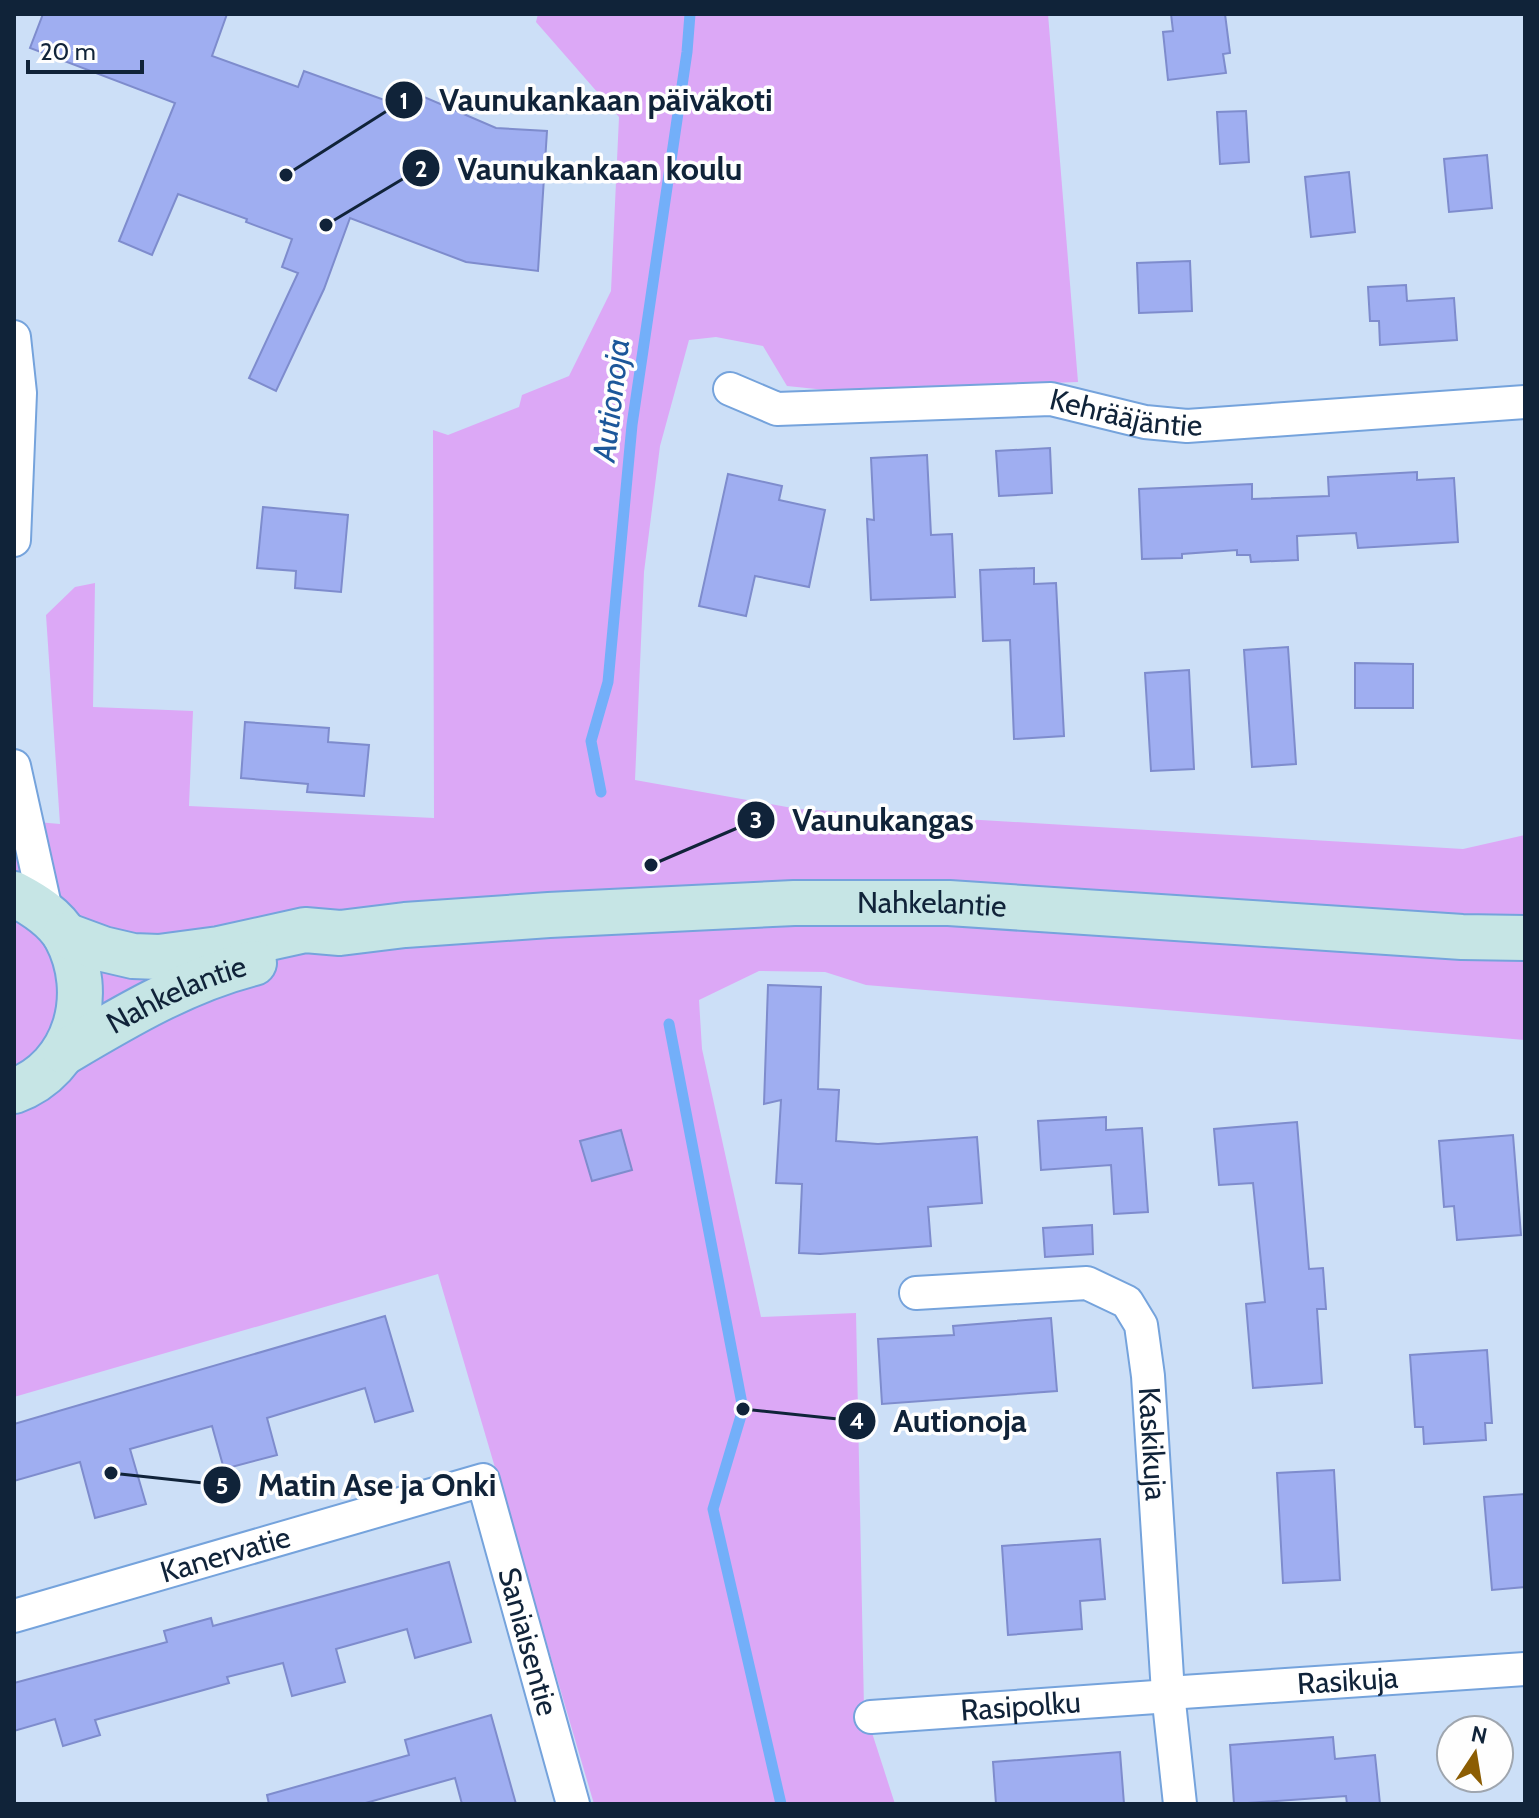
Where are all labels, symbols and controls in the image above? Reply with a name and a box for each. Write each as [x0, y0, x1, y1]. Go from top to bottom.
scale bar [28, 24, 142, 74]
text: 20 m [40, 37, 96, 66]
callout: Vaunukankaan päiväkoti [384, 72, 789, 128]
text: Vaunukankaan päiväkoti [439, 80, 773, 119]
text: 1 [400, 86, 408, 115]
callout: Vaunukankaan koulu [401, 140, 758, 196]
text: Vaunukankaan koulu [458, 149, 742, 188]
text: 2 [415, 154, 427, 183]
water label: Autionoja [583, 336, 637, 466]
street label: Kehrääjäntie [1046, 380, 1203, 444]
callout: Vaunukangas [736, 792, 989, 848]
text: Vaunukangas [792, 800, 974, 839]
text: 3 [750, 805, 762, 834]
street label: Nahkelantie [857, 884, 1008, 925]
street label: Nahkelantie [100, 947, 251, 1042]
street label: Kaskikuja [1131, 1386, 1175, 1502]
callout: Autionoja [837, 1393, 1043, 1449]
text: Autionoja [893, 1401, 1027, 1440]
text: 4 [850, 1406, 864, 1435]
callout: Matin Ase ja Onki [202, 1457, 513, 1513]
text: Matin Ase ja Onki [258, 1465, 496, 1504]
text: 5 [216, 1471, 228, 1500]
street label: Kanervatie [156, 1518, 294, 1591]
street label: Saniaisentie [490, 1563, 567, 1720]
street label: Rasikuja [1296, 1659, 1400, 1702]
street label: Rasipolku [959, 1683, 1082, 1729]
north arrow [1435, 1714, 1515, 1794]
text: N [1469, 1720, 1489, 1750]

